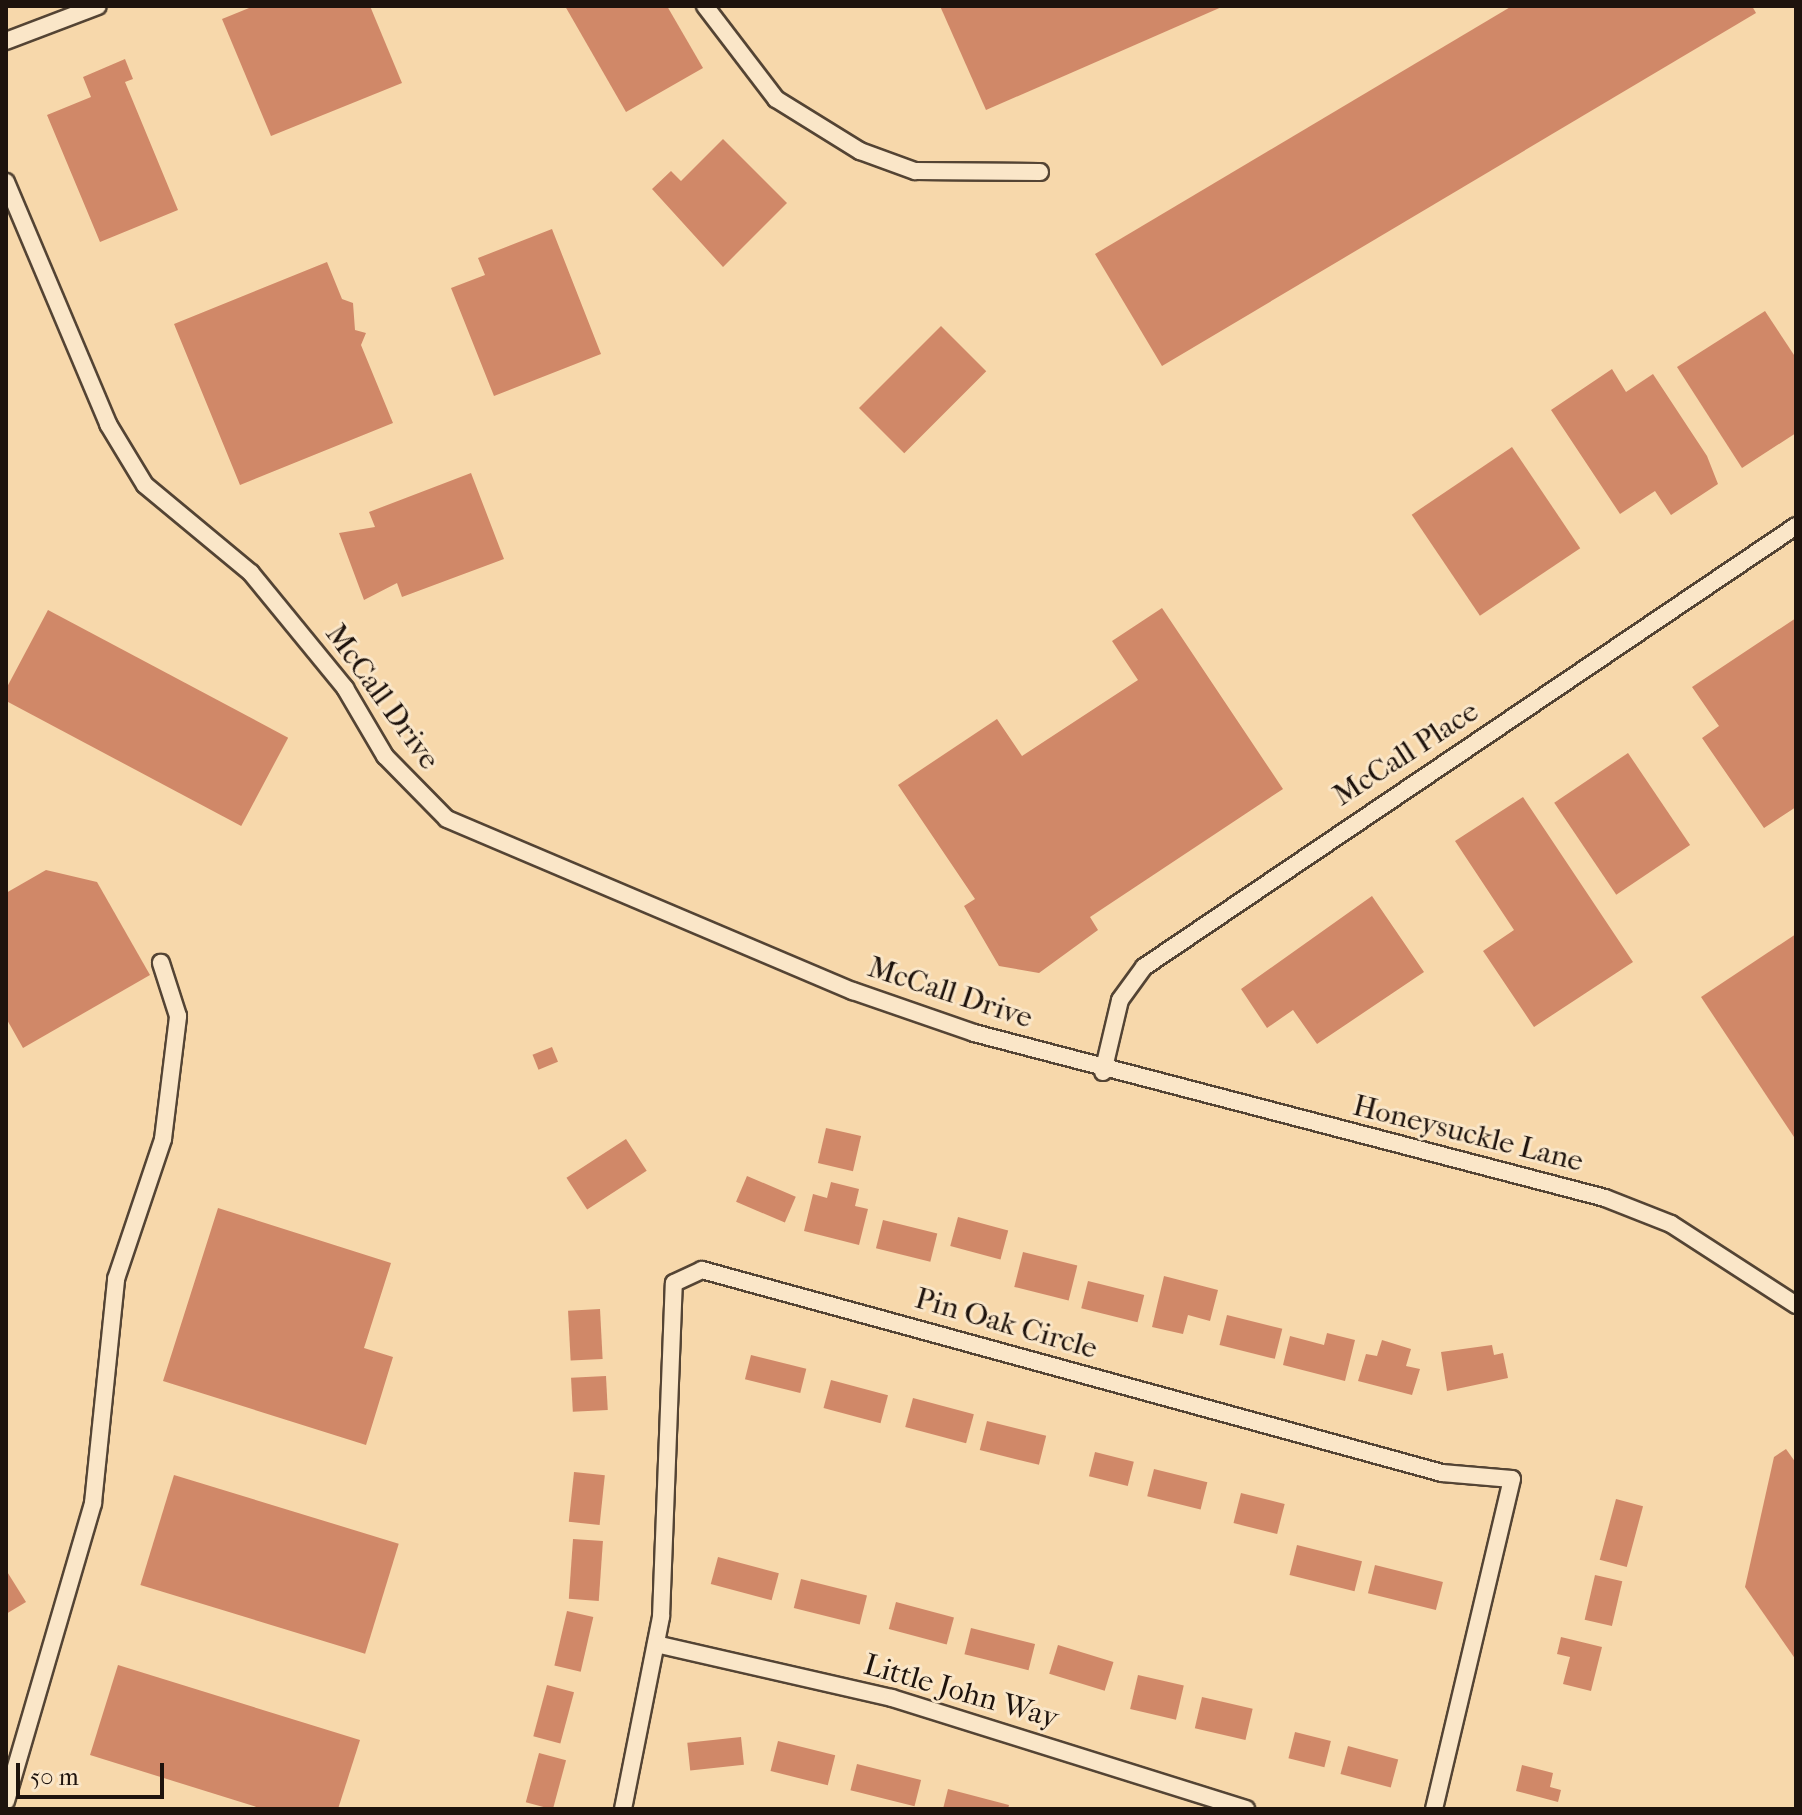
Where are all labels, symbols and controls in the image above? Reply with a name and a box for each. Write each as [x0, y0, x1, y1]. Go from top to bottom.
street label: McCall Drive [317, 617, 447, 777]
street label: McCall Place [1327, 694, 1485, 814]
street label: McCall Drive [863, 949, 1037, 1037]
street label: Honeysuckle Lane [1349, 1088, 1587, 1180]
street label: Pin Oak Circle [911, 1281, 1101, 1367]
street label: Little John Way [860, 1647, 1062, 1737]
scale bar [20, 1747, 168, 1797]
text: 50 m [30, 1763, 79, 1791]

